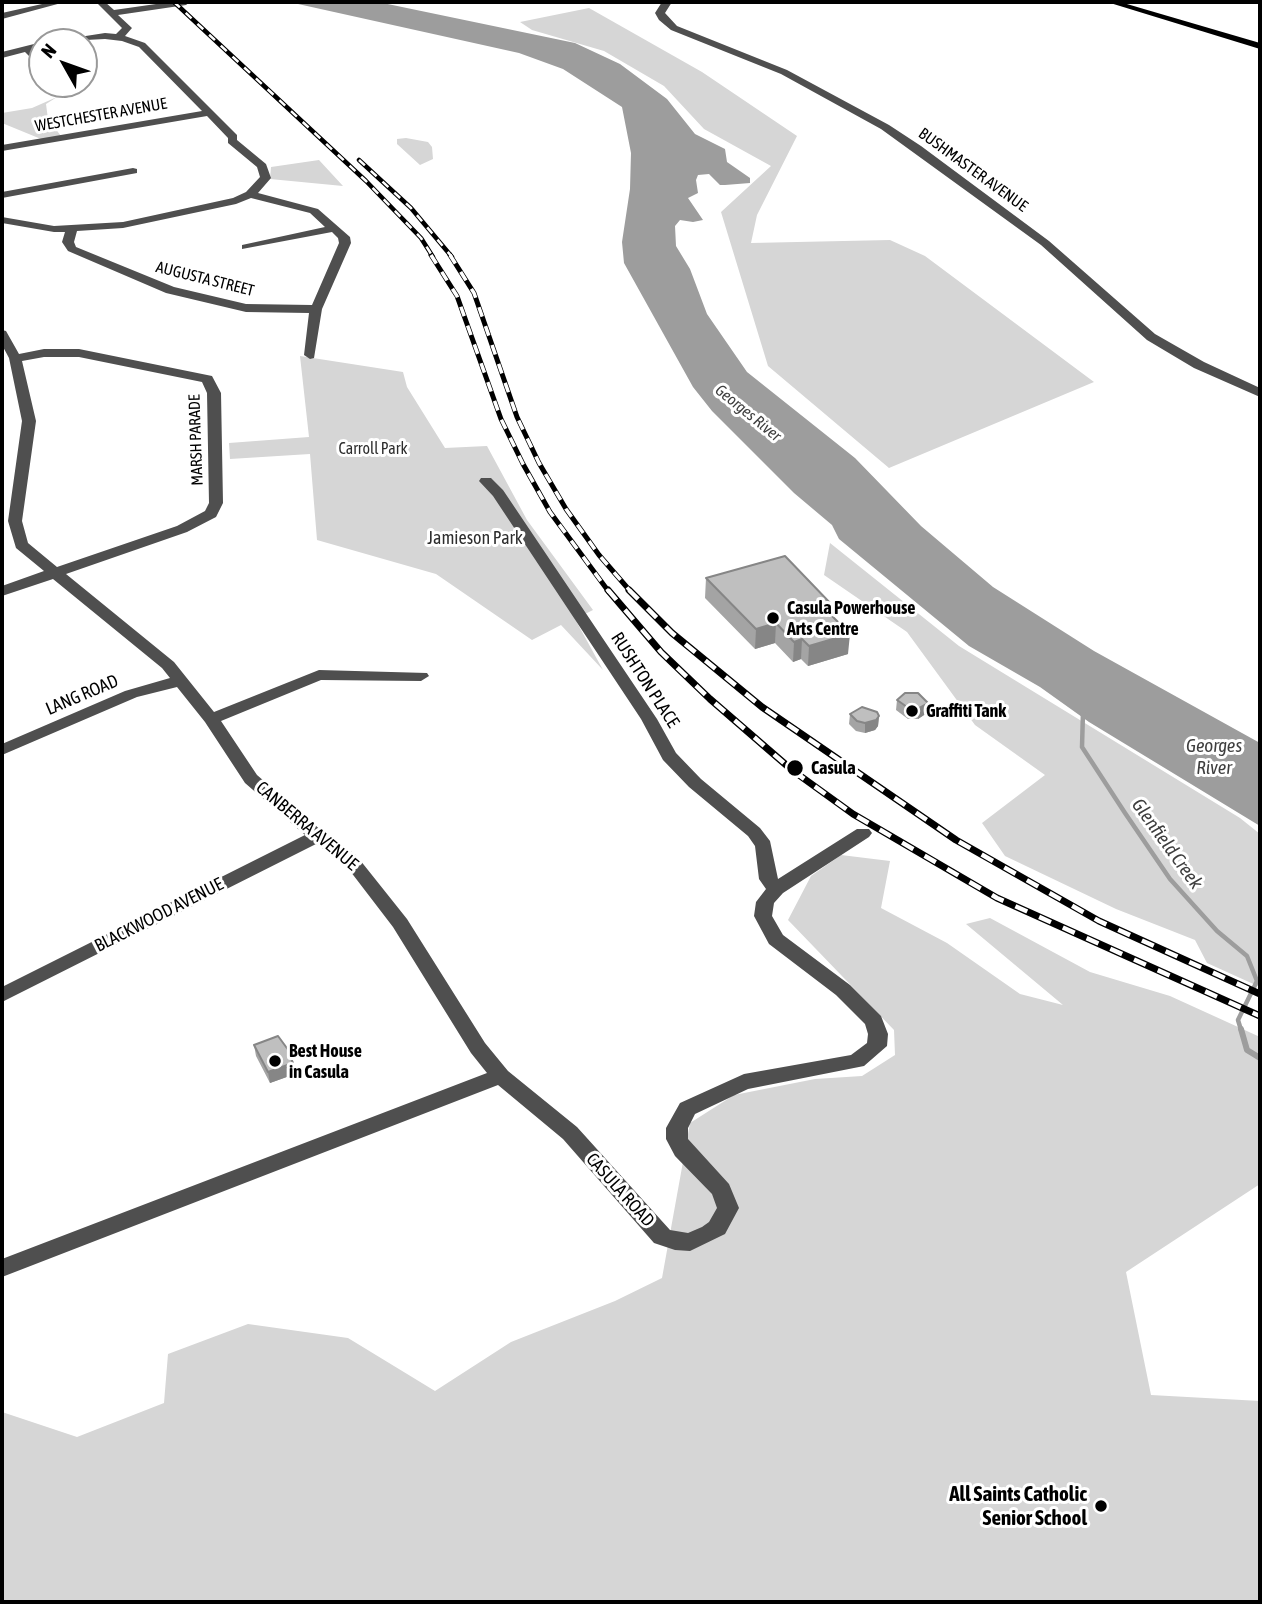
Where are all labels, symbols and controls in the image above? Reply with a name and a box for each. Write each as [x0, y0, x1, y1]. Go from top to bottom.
north arrow [28, 28, 98, 98]
text: N [36, 39, 60, 62]
street label: WESTCHESTER AVENUE [33, 94, 169, 136]
street label: BUSHMASTER AVENUE [915, 124, 1031, 216]
street label: AUGUSTA STREET [154, 258, 256, 300]
water label: Georges River [711, 380, 785, 446]
street label: MARSH PARADE [185, 394, 207, 486]
park label: Carroll Park [339, 439, 407, 459]
park label: Jamieson Park [427, 527, 523, 549]
place label: Casula Powerhouse Arts Centre [787, 597, 916, 640]
marker: Casula Powerhouse Arts Centre [765, 610, 781, 626]
street label: RUSHTON PLACE [606, 628, 684, 732]
street label: LANG ROAD [43, 670, 121, 720]
place label: Graffiti Tank [926, 700, 1006, 722]
marker: Graffiti Tank [904, 703, 920, 719]
water label: Georges River [1186, 735, 1242, 779]
place label: Casula [811, 757, 856, 779]
marker: Casula [785, 758, 805, 778]
street label: CANBERRA AVENUE [251, 777, 363, 875]
water label: Glenfield Creek [1127, 794, 1207, 894]
street label: BLACKWOOD AVENUE [91, 873, 227, 957]
place label: Best House in Casula [289, 1040, 362, 1082]
marker: Best House in Casula [267, 1053, 283, 1069]
street label: CASULA ROAD [581, 1149, 659, 1231]
place label: All Saints Catholic Senior School [949, 1481, 1087, 1531]
marker: All Saints Catholic Senior School [1093, 1498, 1109, 1514]

